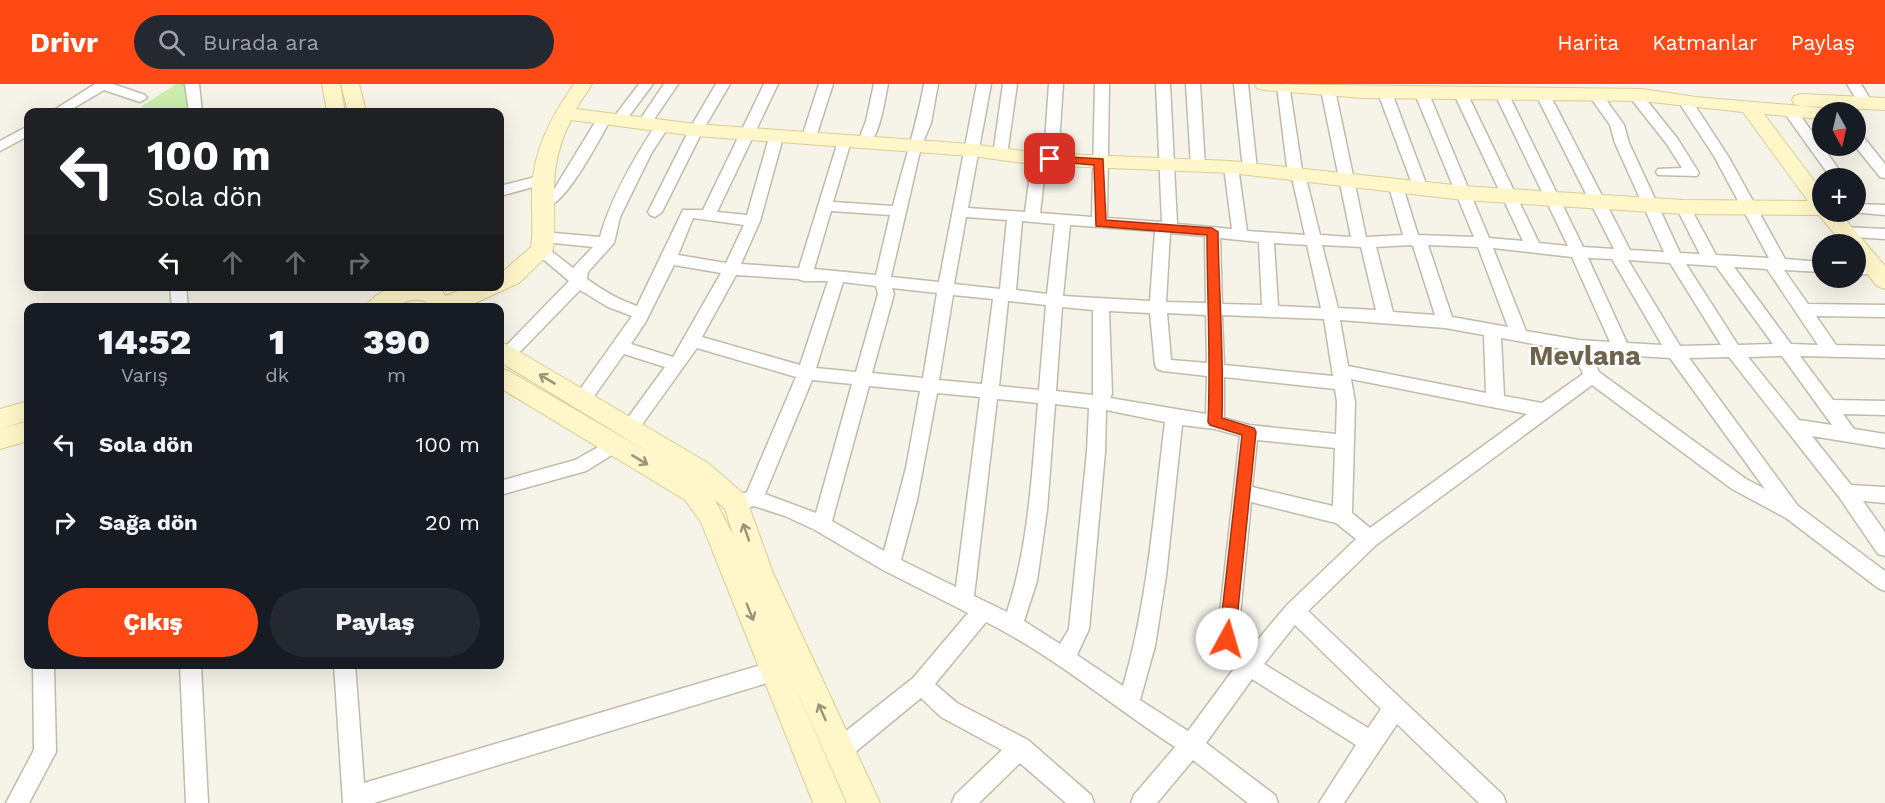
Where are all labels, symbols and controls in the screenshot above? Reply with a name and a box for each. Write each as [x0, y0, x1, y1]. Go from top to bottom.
search box [134, 15, 554, 69]
text: Drivr [30, 26, 98, 59]
icon: search [155, 26, 188, 59]
text: Burada ara [203, 30, 319, 55]
text: Harita [1557, 30, 1619, 55]
text: Katmanlar [1652, 30, 1758, 55]
text: Paylaş [1791, 30, 1855, 55]
north arrow [1812, 102, 1866, 156]
map controls [1812, 102, 1866, 288]
text: 100 m [147, 131, 271, 180]
icon: left [48, 132, 126, 210]
pin [1024, 133, 1075, 184]
icon: arrive [1033, 142, 1066, 175]
button: + [1812, 168, 1866, 222]
text: Sola dön [147, 181, 262, 213]
button: − [1812, 234, 1866, 288]
icon: left [153, 246, 186, 279]
icon: ahead [216, 246, 249, 279]
icon: ahead [279, 246, 312, 279]
icon: right [342, 246, 375, 279]
text: 14:52 [98, 321, 191, 363]
text: 1 [269, 321, 285, 363]
text: 390 [363, 321, 430, 363]
district label: Mevlana [1529, 340, 1641, 372]
text: Varış [121, 363, 168, 387]
text: dk [265, 363, 289, 387]
text: m [387, 363, 406, 387]
one-way arrow [539, 372, 556, 384]
icon: left [48, 428, 81, 461]
text: Sola dön [99, 432, 193, 457]
text: 100 m [416, 432, 480, 457]
one-way arrow [631, 455, 648, 467]
icon: right [48, 506, 81, 539]
text: Sağa dön [99, 510, 198, 535]
text: 20 m [425, 510, 480, 535]
one-way arrow [739, 524, 750, 542]
button: Çıkış [48, 588, 258, 657]
button: Paylaş [270, 588, 480, 657]
one-way arrow [745, 602, 756, 620]
position arrow [1195, 607, 1259, 671]
one-way arrow [815, 703, 827, 721]

